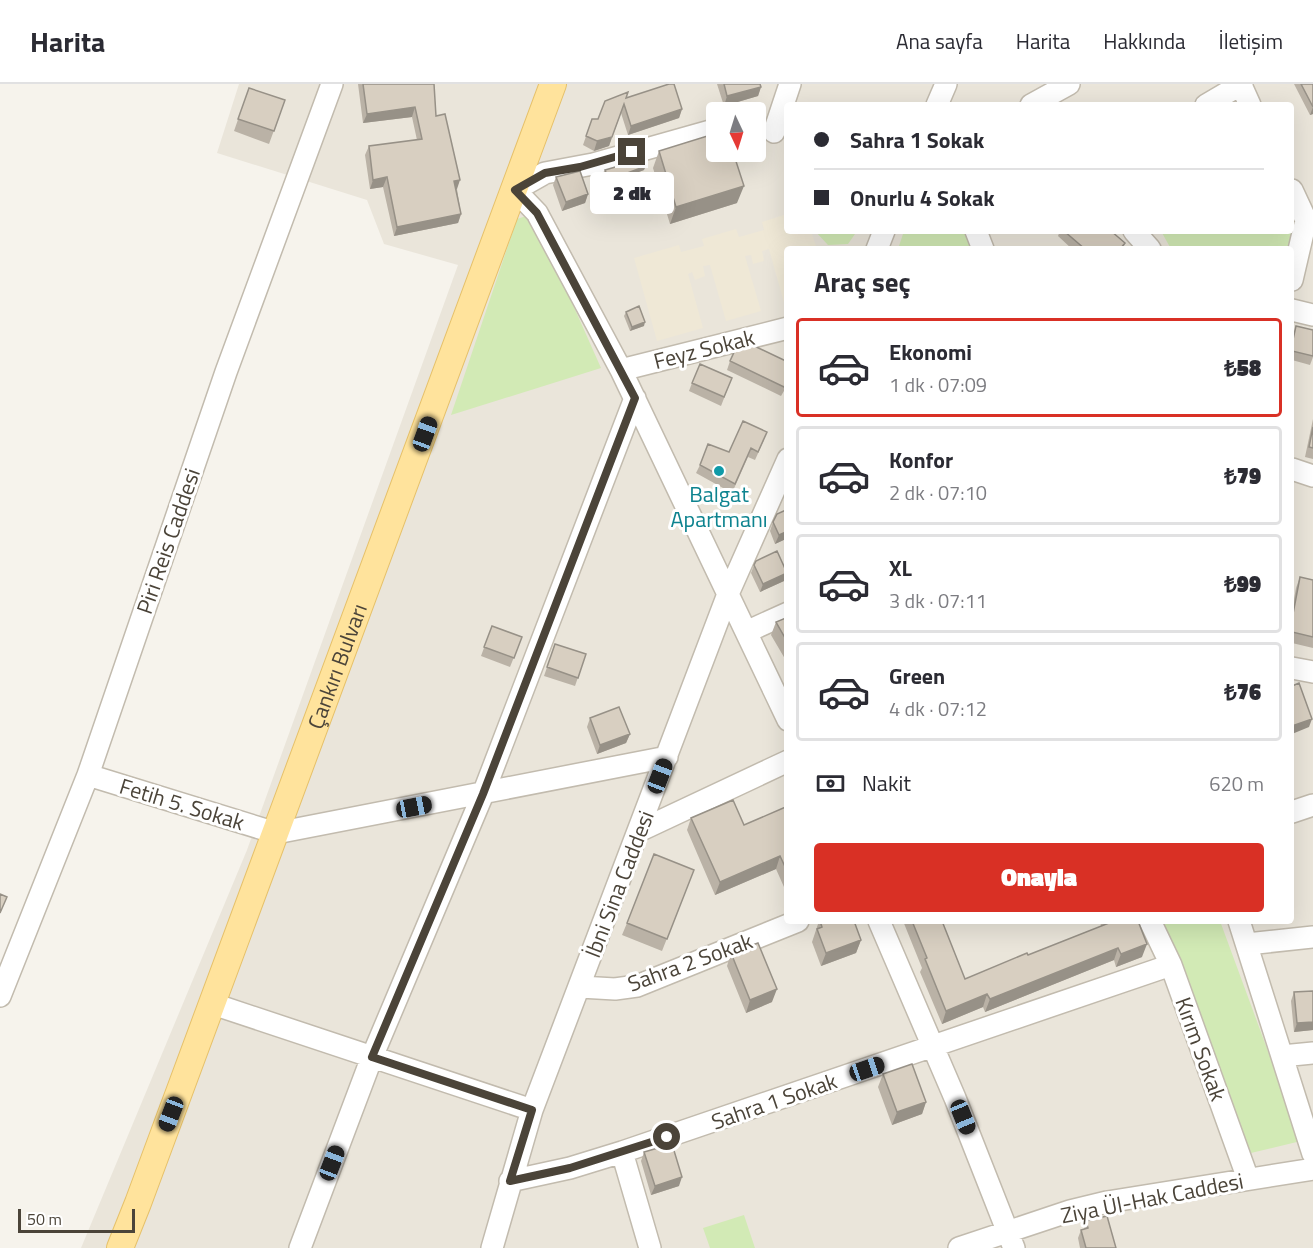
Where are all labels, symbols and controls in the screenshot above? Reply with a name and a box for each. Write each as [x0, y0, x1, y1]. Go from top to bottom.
text: Harita [30, 20, 105, 63]
text: Ana sayfa [896, 25, 983, 57]
text: Harita [1016, 25, 1070, 57]
text: Hakkında [1103, 25, 1186, 57]
text: İletişim [1219, 25, 1283, 57]
north arrow [706, 102, 766, 162]
map controls [706, 102, 766, 162]
text: Sahra 1 Sokak [850, 123, 984, 157]
route end [618, 138, 645, 165]
callout: 2 dk [590, 173, 674, 215]
text: 2 dk [613, 177, 651, 208]
text: Onurlu 4 Sokak [850, 181, 995, 215]
text: Araç seç [814, 261, 911, 302]
street label: Feyz Sokak [650, 320, 759, 378]
text: Ekonomi [889, 335, 972, 369]
icon: car [817, 341, 871, 395]
text: ₺58 [1224, 351, 1261, 385]
text: 1 dk · 07:09 [889, 369, 987, 400]
car [410, 414, 440, 454]
text: Konfor [889, 443, 953, 477]
icon: car [817, 449, 871, 503]
text: ₺79 [1224, 459, 1261, 493]
street label: Piri Reis Caddesi [127, 464, 209, 618]
marker: Balgat Apartmanı [712, 464, 726, 478]
place label: Balgat Apartmanı [670, 477, 768, 536]
text: 2 dk · 07:10 [889, 477, 987, 508]
text: XL [889, 551, 912, 585]
icon: car [817, 557, 871, 611]
text: ₺99 [1224, 567, 1261, 601]
text: 3 dk · 07:11 [889, 585, 987, 616]
street label: Çankırı Bulvarı [298, 599, 376, 734]
text: Green [889, 659, 945, 693]
icon: car [817, 665, 871, 719]
text: ₺76 [1224, 675, 1261, 709]
text: 4 dk · 07:12 [889, 693, 987, 724]
car [645, 756, 675, 796]
text: Nakit [862, 766, 911, 800]
icon: cash [814, 767, 847, 800]
text: 620 m [1209, 768, 1264, 799]
street label: Fetih 5. Sokak [115, 769, 249, 839]
car [395, 795, 433, 819]
street label: İbni Sina Caddesi [575, 805, 663, 963]
button: Onayla [814, 843, 1264, 912]
street label: Sahra 2 Sokak [623, 923, 758, 1000]
street label: Kırım Sokak [1166, 992, 1236, 1106]
car [847, 1055, 887, 1083]
street label: Sahra 1 Sokak [707, 1063, 842, 1138]
car [156, 1094, 186, 1134]
car [948, 1097, 978, 1137]
route start [653, 1123, 680, 1150]
car [317, 1143, 347, 1183]
street label: Ziya Ül-Hak Caddesi [1058, 1164, 1246, 1232]
scale bar [18, 1206, 135, 1234]
text: 50 m [27, 1207, 62, 1231]

